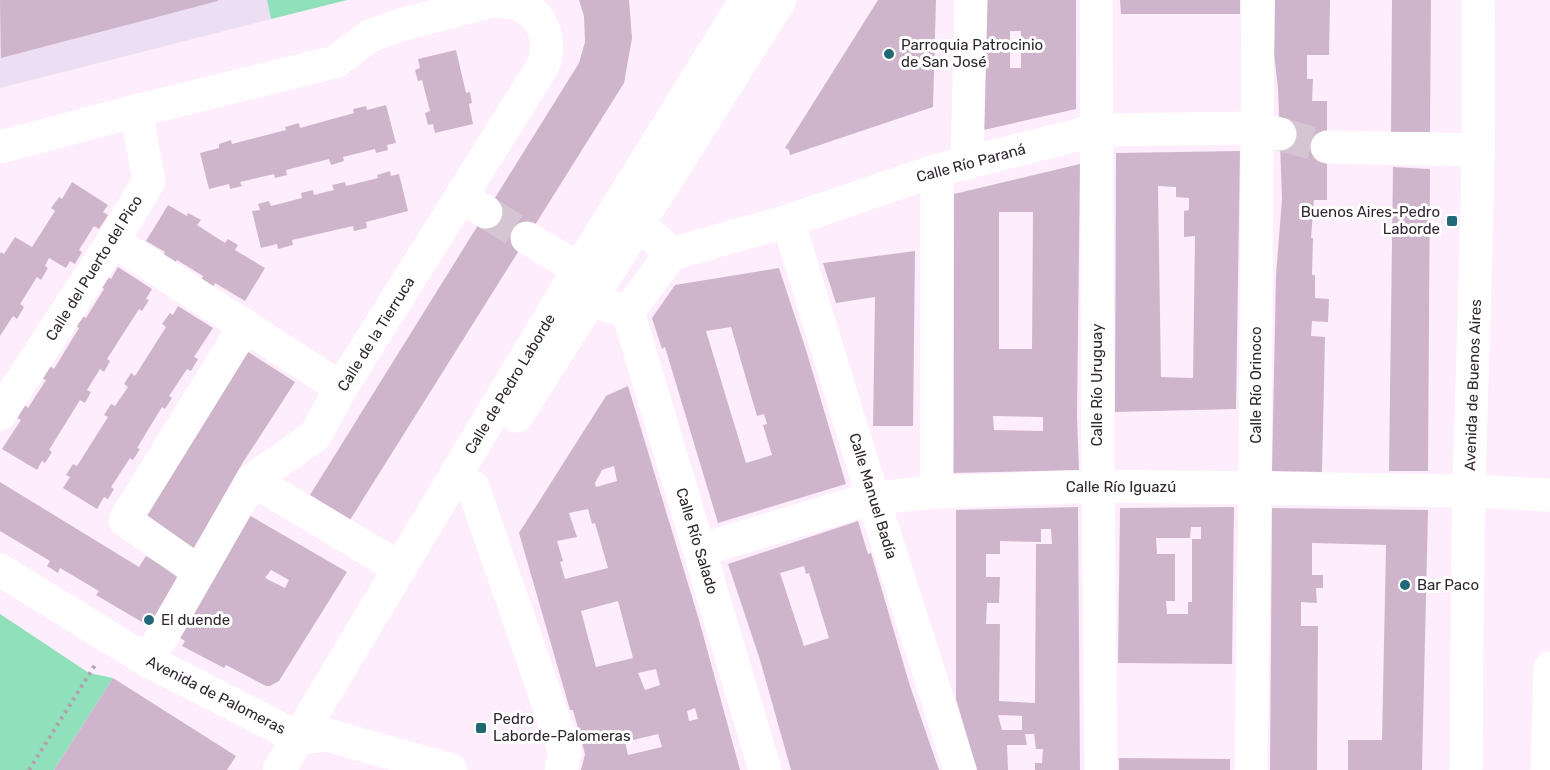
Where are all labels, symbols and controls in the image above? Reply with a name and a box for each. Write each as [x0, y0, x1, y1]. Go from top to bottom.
place label: Parroquia Patrocinio de San José [901, 36, 1043, 71]
marker: Parroquia Patrocinio de San José [882, 47, 896, 61]
street label: Calle Río Paraná [914, 140, 1028, 186]
street label: Calle del Puerto del Pico [42, 192, 146, 344]
place label: Buenos Aires-Pedro Laborde [1301, 203, 1440, 238]
marker: Buenos Aires-Pedro Laborde [1445, 214, 1459, 228]
street label: Calle de la Tierruca [334, 273, 418, 395]
street label: Avenida de Buenos Aires [1461, 298, 1485, 471]
street label: Calle de Pedro Laborde [461, 311, 559, 457]
street label: Calle Río Uruguay [1088, 324, 1106, 447]
street label: Calle Río Orinoco [1247, 326, 1265, 444]
street label: Calle Manuel Badía [845, 431, 901, 561]
street label: Calle Río Iguazú [1066, 478, 1176, 496]
street label: Calle Río Salado [672, 486, 722, 596]
place label: Bar Paco [1417, 576, 1479, 594]
marker: Bar Paco [1398, 578, 1412, 592]
place label: El duende [161, 611, 230, 629]
marker: El duende [142, 613, 156, 627]
street label: Avenida de Palomeras [143, 652, 289, 738]
place label: Pedro Laborde-Palomeras [493, 710, 631, 745]
marker: Pedro Laborde-Palomeras [474, 721, 488, 735]

